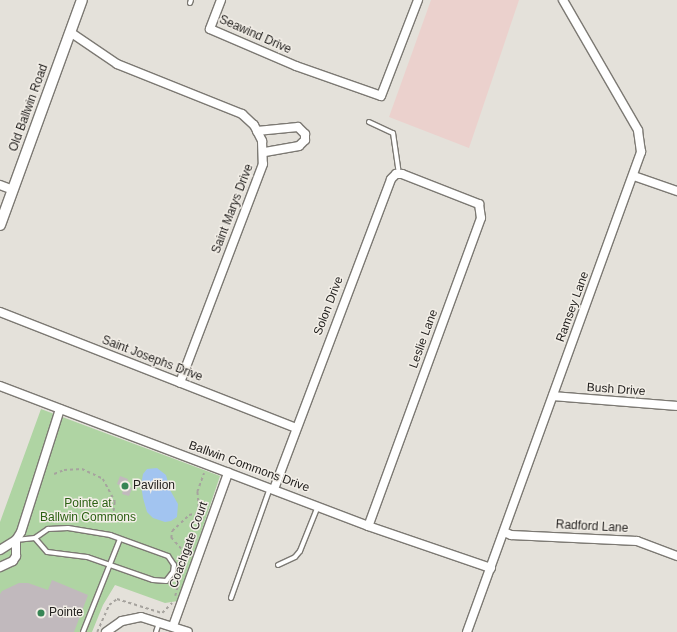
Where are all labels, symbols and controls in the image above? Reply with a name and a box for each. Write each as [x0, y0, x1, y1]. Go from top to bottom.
street label: Seawind Drive [217, 13, 293, 57]
street label: Old Ballwin Road [6, 62, 52, 154]
street label: Saint Marys Drive [209, 162, 257, 256]
street label: Ramsey Lane [554, 270, 592, 344]
street label: Solon Drive [311, 274, 347, 338]
street label: Leslie Lane [407, 308, 441, 370]
street label: Saint Josephs Drive [100, 333, 204, 385]
street label: Bush Drive [586, 381, 646, 399]
street label: Ballwin Commons Drive [187, 438, 311, 496]
place label: Pavilion [133, 479, 175, 493]
marker: Pavilion [120, 481, 130, 491]
park label: Pointe at Ballwin Commons [40, 497, 136, 525]
street label: Coachgate Court [167, 500, 211, 590]
street label: Radford Lane [555, 518, 629, 536]
place label: Pointe [49, 606, 83, 620]
marker: Pointe [36, 608, 46, 618]

